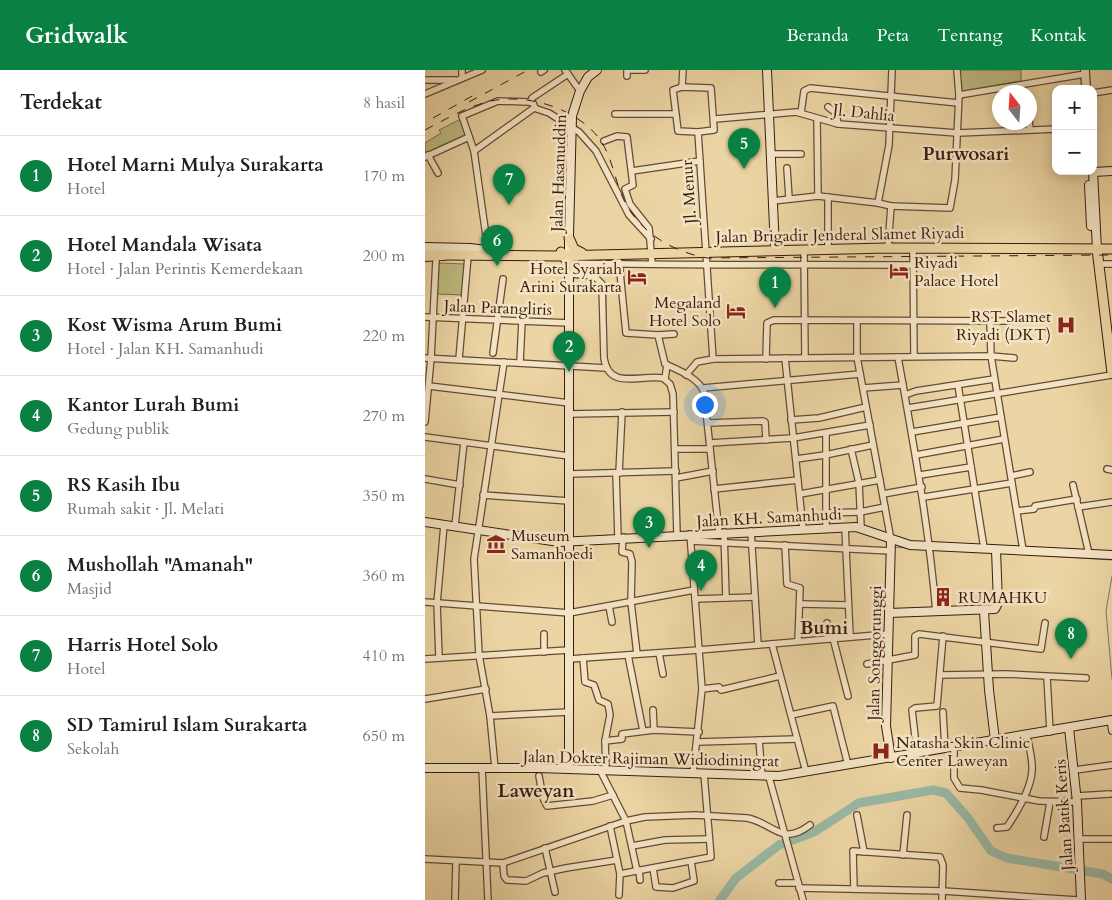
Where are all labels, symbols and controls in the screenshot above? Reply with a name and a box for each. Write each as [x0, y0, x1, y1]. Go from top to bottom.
text: Gridwalk [25, 19, 128, 52]
text: Beranda [787, 23, 849, 48]
text: Peta [877, 23, 909, 48]
text: Tentang [937, 23, 1003, 48]
text: Kontak [1031, 23, 1087, 48]
north arrow [992, 85, 1037, 130]
map controls [1052, 85, 1097, 175]
button: + [1052, 85, 1097, 130]
text: Terdekat [20, 88, 102, 117]
text: 8 hasil [363, 92, 405, 114]
street label: Jl. Dahlia [830, 99, 896, 127]
street label: Jalan Hasanuddin [546, 114, 572, 234]
pin: 5 [728, 128, 760, 169]
button: − [1052, 130, 1097, 175]
district label: Purwosari [923, 141, 1009, 167]
text: Hotel Marni Mulya Surakarta [67, 152, 324, 178]
street label: Jl. Menur [676, 159, 702, 227]
pin: 7 [493, 164, 525, 205]
text: 1 [32, 165, 40, 187]
text: 170 m [363, 165, 405, 187]
text: Hotel [67, 178, 105, 200]
street label: Jalan Brigadir Jenderal Slamet Riyadi [713, 222, 965, 248]
pin: 6 [481, 225, 513, 266]
text: Hotel Mandala Wisata [67, 232, 262, 258]
text: 2 [32, 245, 40, 267]
text: 200 m [363, 245, 405, 267]
place label: Riyadi Palace Hotel [914, 252, 999, 292]
text: Hotel · Jalan Perintis Kemerdekaan [67, 258, 303, 280]
place label: Hotel Syariah Arini Surakarta [520, 258, 622, 298]
hotel icon: Riyadi Palace Hotel [888, 260, 910, 282]
hotel icon: Hotel Syariah Arini Surakarta [626, 266, 648, 288]
pin: 1 [759, 267, 791, 308]
place label: Megaland Hotel Solo [649, 292, 721, 332]
street label: Jalan Parangliris [442, 295, 552, 321]
hotel icon: Megaland Hotel Solo [725, 300, 747, 322]
place label: RST Slamet Riyadi (DKT) [956, 306, 1051, 346]
text: Kost Wisma Arum Bumi [67, 312, 282, 338]
hospital icon: RST Slamet Riyadi (DKT) [1055, 314, 1077, 336]
text: 3 [32, 325, 40, 347]
text: 220 m [363, 325, 405, 347]
pin: 2 [553, 331, 585, 372]
text: Hotel · Jalan KH. Samanhudi [67, 338, 263, 360]
text: Kantor Lurah Bumi [67, 392, 239, 418]
your location [692, 392, 718, 418]
text: 4 [32, 405, 40, 427]
text: 270 m [363, 405, 405, 427]
text: Gedung publik [67, 418, 170, 440]
text: RS Kasih Ibu [67, 472, 180, 498]
text: 5 [32, 485, 40, 507]
text: 350 m [363, 485, 405, 507]
text: Rumah sakit · Jl. Melati [67, 498, 224, 520]
street label: Jalan KH. Samanhudi [694, 503, 843, 533]
pin: 3 [633, 507, 665, 548]
place label: Museum Samanhoedi [511, 525, 594, 565]
museum icon: Museum Samanhoedi [485, 533, 507, 555]
pin: 4 [685, 550, 717, 591]
text: Mushollah "Amanah" [67, 552, 253, 578]
text: 6 [32, 565, 40, 587]
text: 360 m [363, 565, 405, 587]
text: Masjid [67, 578, 112, 600]
street label: Jalan Songgorunggi [863, 585, 887, 723]
building icon: RUMAHKU [932, 586, 954, 608]
place label: RUMAHKU [958, 587, 1047, 609]
district label: Bumi [800, 615, 848, 641]
pin: 8 [1055, 618, 1087, 659]
text: Harris Hotel Solo [67, 632, 218, 658]
text: 7 [32, 645, 40, 667]
text: 410 m [363, 645, 405, 667]
text: Hotel [67, 658, 105, 680]
text: SD Tamirul Islam Surakarta [67, 712, 307, 738]
text: 8 [32, 725, 40, 747]
text: 650 m [363, 725, 405, 747]
place label: Natasha Skin Clinic Center Laweyan [896, 732, 1030, 772]
text: Sekolah [67, 738, 119, 760]
hospital icon: Natasha Skin Clinic Center Laweyan [870, 740, 892, 762]
street label: Jalan Dokter Rajiman Widiodiningrat [521, 746, 779, 772]
street label: Jalan Batik Keris [1049, 758, 1079, 873]
district label: Laweyan [498, 778, 575, 804]

